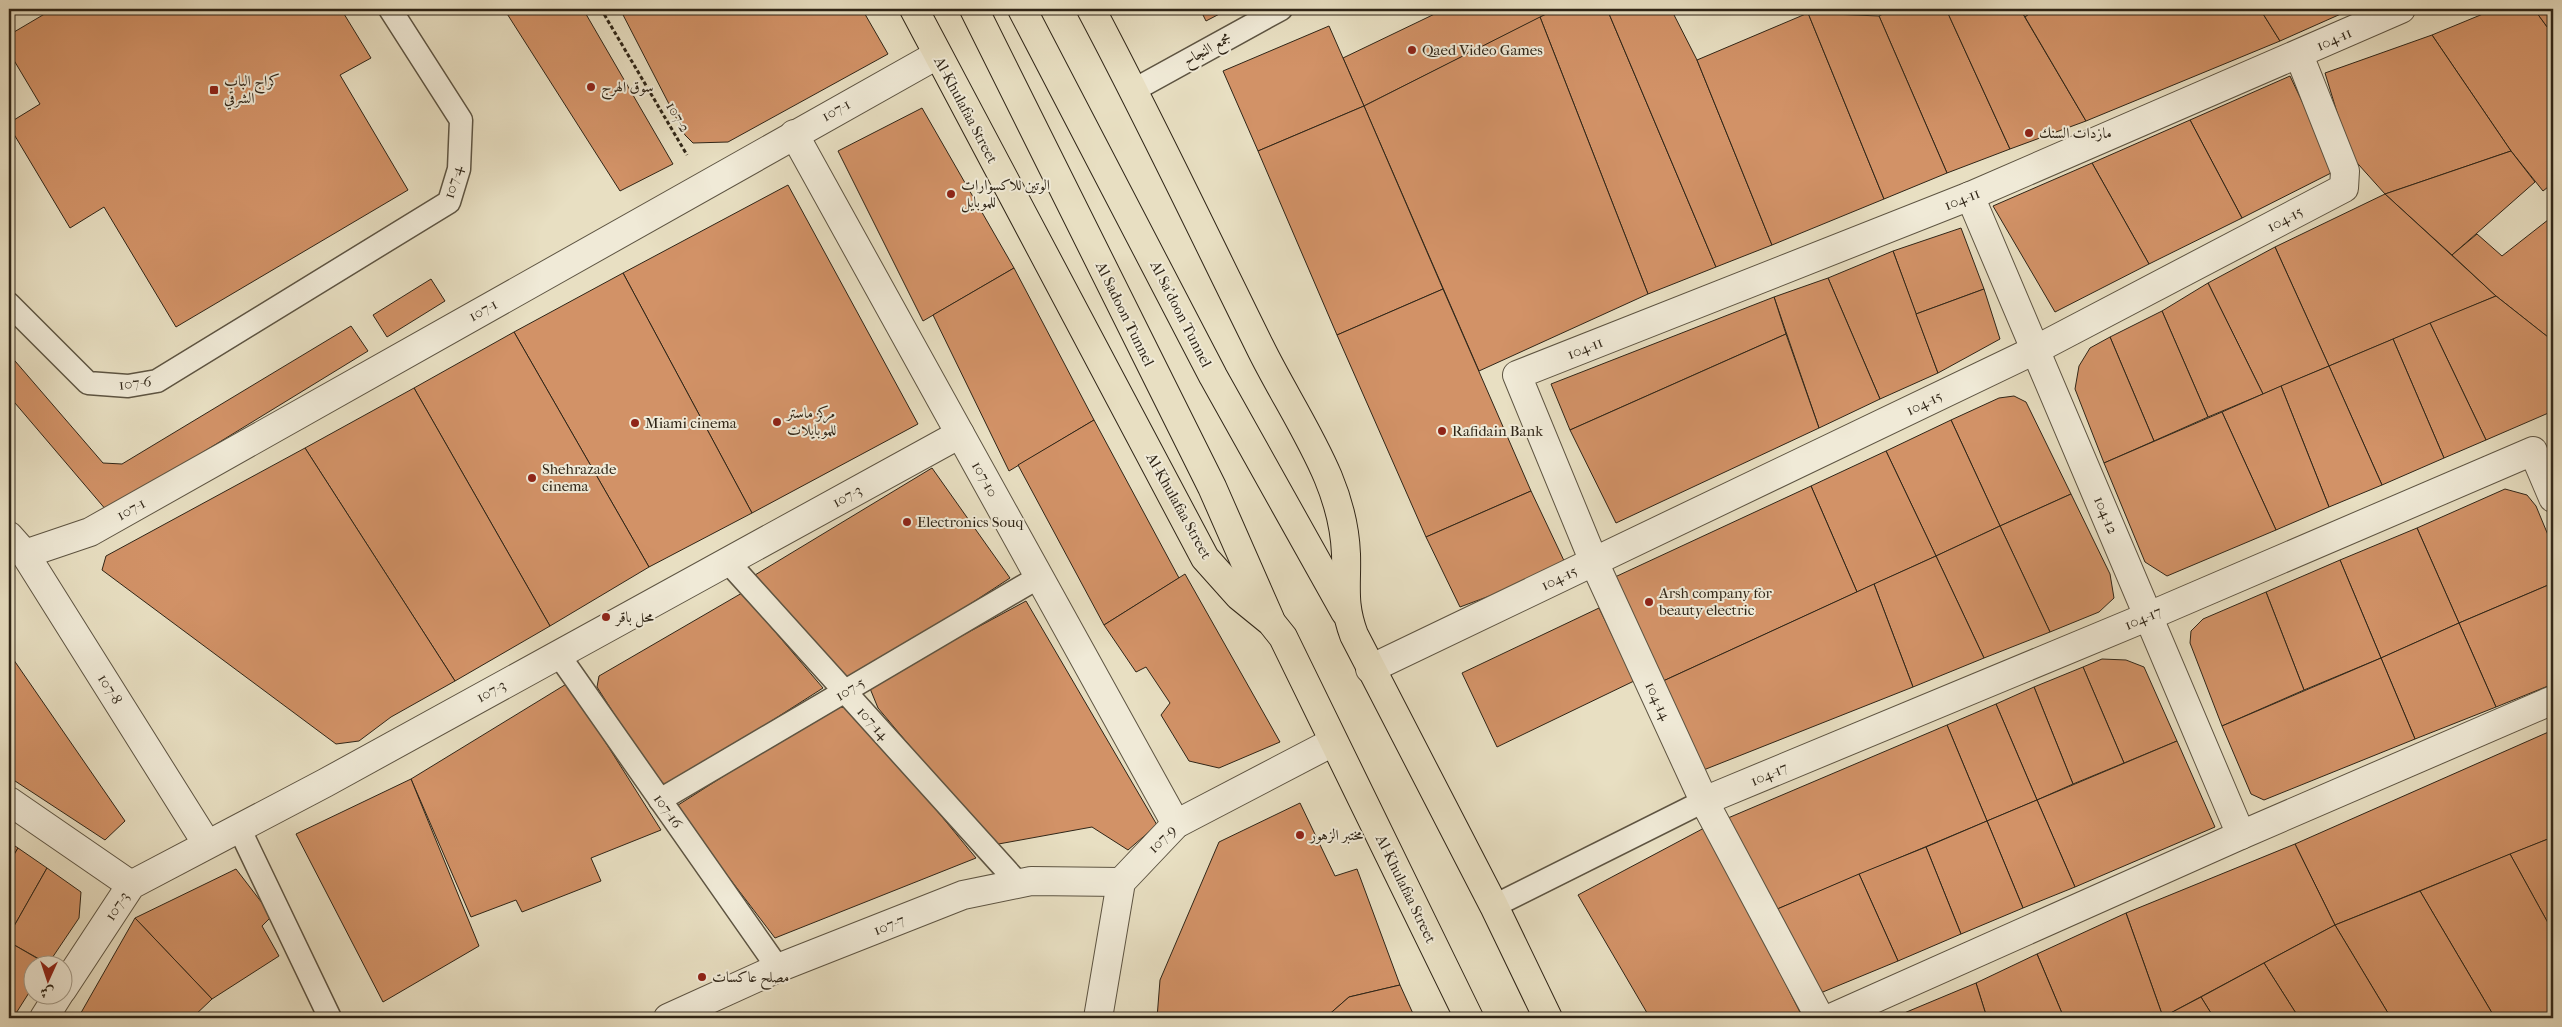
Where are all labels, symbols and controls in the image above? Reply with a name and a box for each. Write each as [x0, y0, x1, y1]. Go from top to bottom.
street label: 104-11 [2314, 23, 2354, 55]
street label: مجمع النجاح [1180, 28, 1237, 74]
place label: Qaed Video Games [1422, 41, 1543, 59]
marker: Qaed Video Games [1406, 44, 1418, 56]
street label: Al-Khulafaa Street [930, 53, 1002, 167]
place label: كراج الباب الشرقي [224, 72, 280, 110]
place label: سوق الهرج [601, 78, 654, 100]
marker: سوق الهرج [585, 81, 597, 93]
marker: كراج الباب الشرقي [208, 84, 220, 96]
street label: 107-1 [819, 95, 853, 125]
street label: 107-2 [662, 98, 694, 136]
place label: مازدات السنك [2039, 124, 2112, 142]
marker: مازدات السنك [2023, 127, 2035, 139]
street label: 107-4 [439, 162, 467, 201]
place label: الوتين للاكسوارات للموبايل [961, 176, 1050, 213]
street label: 104-11 [1942, 184, 1982, 214]
marker: الوتين للاكسوارات للموبايل [945, 188, 957, 200]
street label: 104-15 [2264, 202, 2306, 236]
street label: Al Sa'doon Tunnel [1146, 257, 1216, 370]
street label: Al Sadoon Tunnel [1091, 258, 1158, 369]
street label: 107-1 [466, 295, 500, 325]
street label: 104-11 [1565, 333, 1605, 363]
street label: 107-6 [118, 372, 153, 394]
street label: 104-15 [1903, 387, 1945, 419]
place label: مركز ماستر للموبايلات [785, 404, 836, 439]
place label: Miami cinema [645, 414, 738, 432]
marker: مركز ماستر للموبايلات [771, 416, 783, 428]
marker: Miami cinema [629, 417, 641, 429]
place label: Rafidain Bank [1452, 422, 1543, 440]
marker: Rafidain Bank [1436, 425, 1448, 437]
street label: Al-Khulafaa Street [1142, 449, 1216, 563]
street label: 107-10 [968, 458, 1002, 500]
place label: Shehrazade cinema [542, 460, 617, 495]
marker: Shehrazade cinema [526, 472, 538, 484]
street label: 107-3 [829, 481, 865, 511]
street label: 104-12 [2090, 493, 2122, 537]
street label: 107-1 [114, 494, 148, 524]
place label: Electronics Souq [917, 513, 1023, 531]
marker: Electronics Souq [901, 516, 913, 528]
street label: 104-15 [1538, 562, 1580, 594]
place label: Arsh company for beauty electric [1658, 584, 1773, 619]
marker: Arsh company for beauty electric [1643, 596, 1655, 608]
street label: 104-17 [2122, 602, 2164, 634]
place label: محل باقر [614, 608, 654, 628]
marker: محل باقر [600, 611, 612, 623]
street label: 107-8 [94, 671, 126, 707]
street label: 107-5 [832, 673, 868, 705]
street label: 107-3 [473, 676, 509, 706]
street label: 104-14 [1641, 679, 1675, 724]
street label: 107-14 [853, 703, 893, 744]
street label: 104-17 [1748, 758, 1790, 790]
street label: 107-16 [650, 790, 687, 832]
street label: 107-9 [1144, 821, 1180, 857]
place label: مختبر الزهور [1308, 826, 1363, 844]
marker: مختبر الزهور [1294, 829, 1306, 841]
street label: Al-Khulafaa Street [1372, 831, 1440, 947]
street label: 107-3 [101, 888, 133, 924]
street label: 107-7 [871, 911, 907, 939]
north arrow [22, 954, 72, 1004]
place label: مصلح عاكسات [712, 968, 789, 991]
marker: مصلح عاكسات [696, 971, 708, 983]
text: ش [40, 984, 55, 1001]

